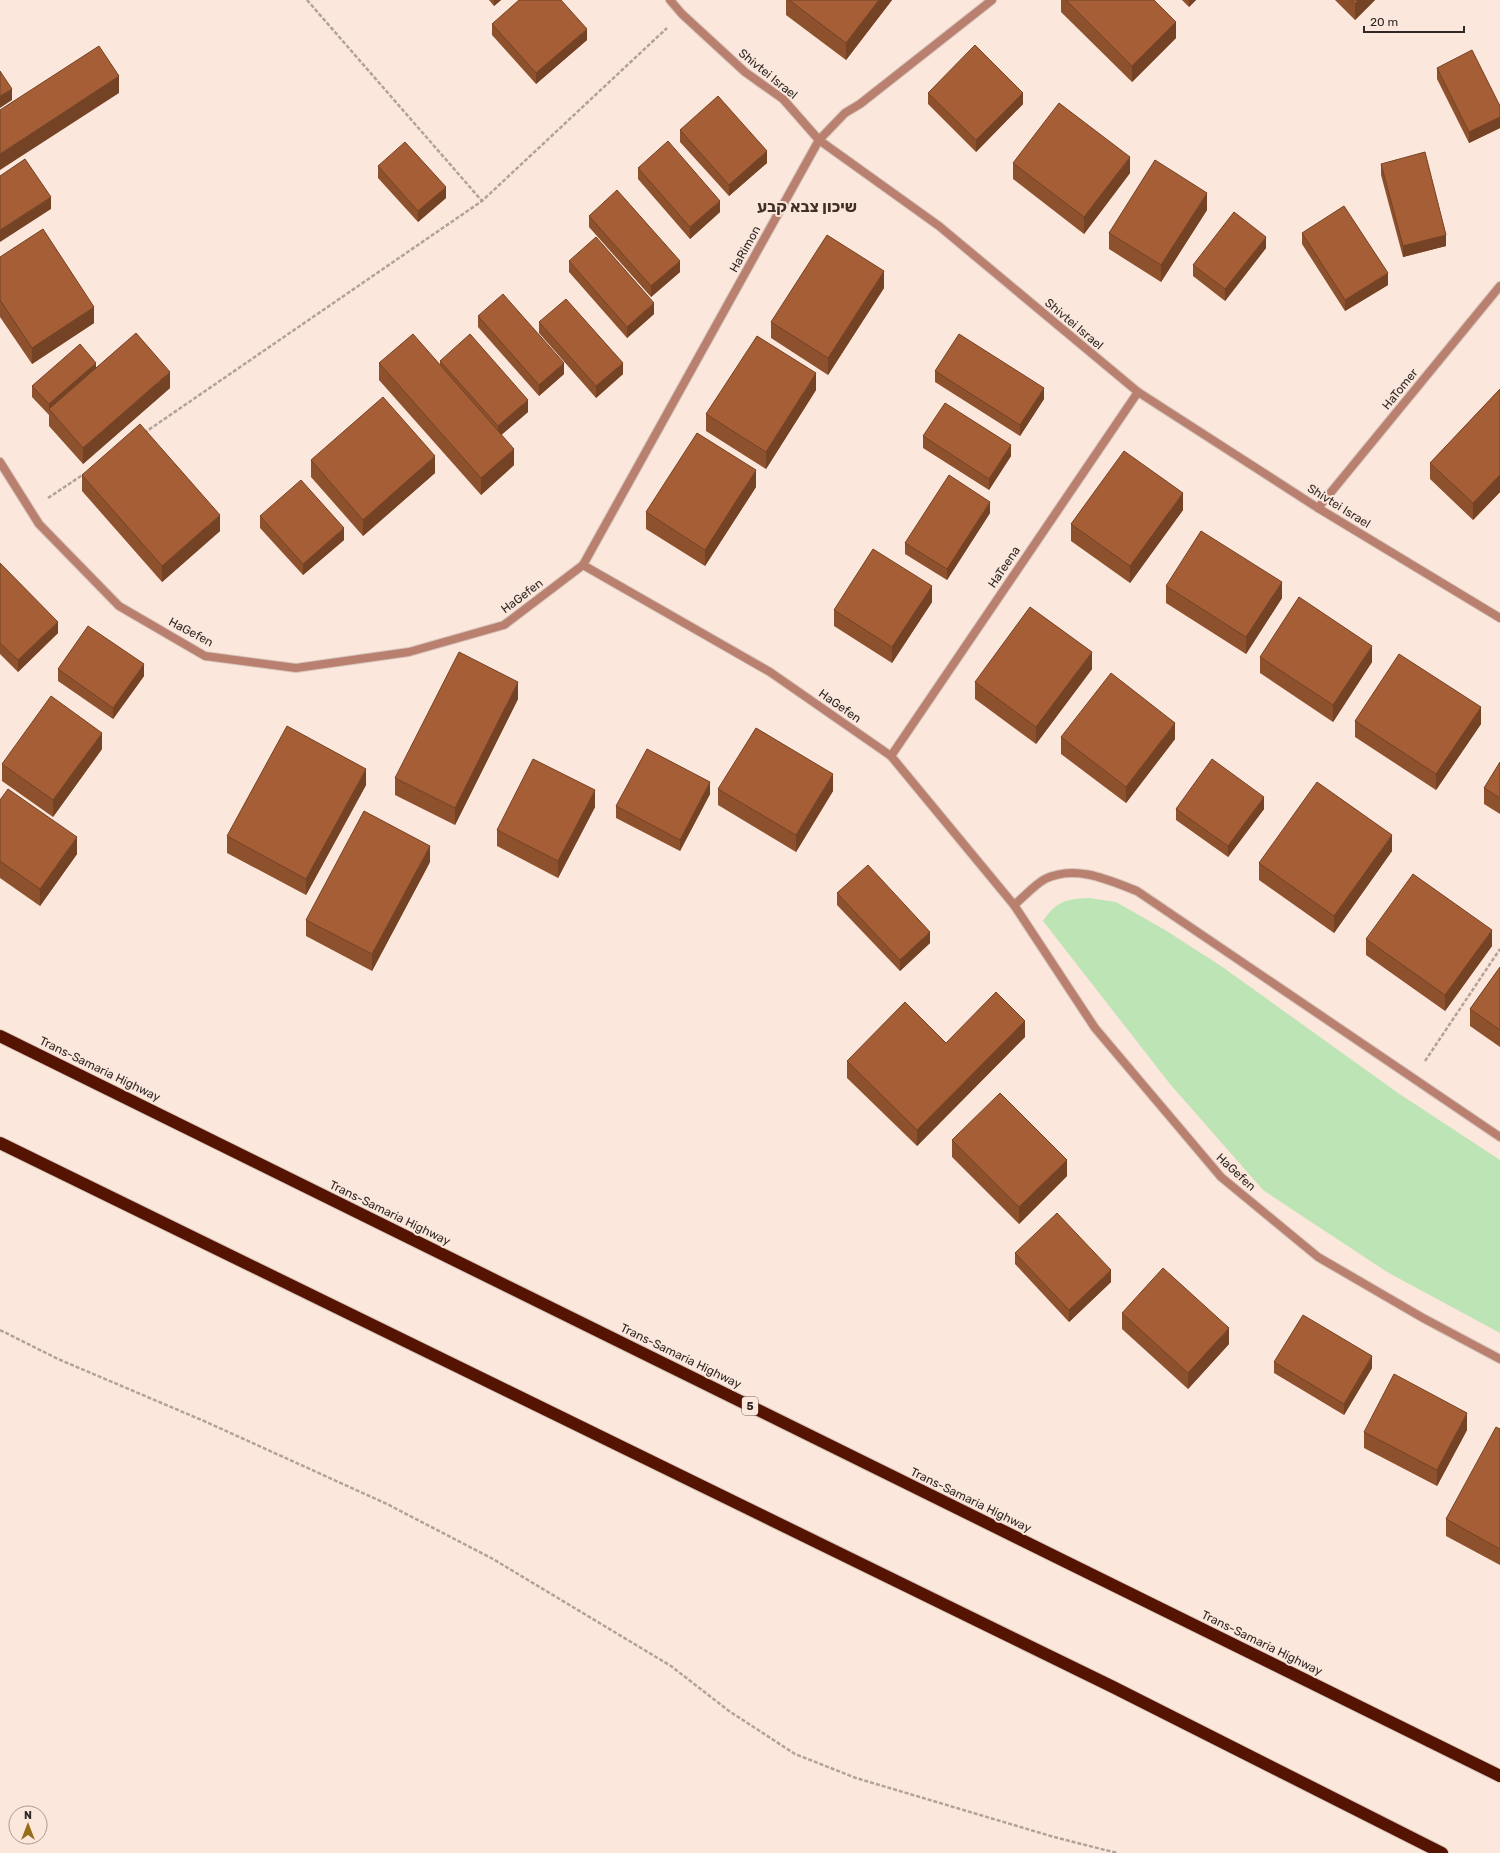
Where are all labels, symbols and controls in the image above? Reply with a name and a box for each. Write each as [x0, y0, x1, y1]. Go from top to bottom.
scale bar [1364, 8, 1464, 34]
text: 20 m [1370, 15, 1398, 29]
street label: Shivtei Israel [736, 46, 800, 102]
district label: שיכון צבא קבע [757, 197, 857, 216]
street label: HaRimon [727, 223, 763, 275]
street label: Shivtei Israel [1042, 296, 1106, 352]
street label: HaTomer [1379, 365, 1421, 412]
street label: Shivtei Israel [1305, 481, 1373, 531]
street label: HaTeena [985, 544, 1023, 590]
street label: HaGefen [498, 576, 546, 616]
street label: HaGefen [166, 614, 216, 650]
street label: HaGefen [816, 686, 864, 726]
street label: Trans-Samaria Highway [37, 1034, 163, 1105]
street label: HaGefen [1213, 1150, 1259, 1194]
street label: Trans-Samaria Highway [327, 1178, 453, 1249]
street label: Trans-Samaria Highway [618, 1321, 744, 1392]
road number: 5 [742, 1397, 758, 1415]
street label: Trans-Samaria Highway [908, 1465, 1034, 1536]
street label: Trans-Samaria Highway [1199, 1608, 1325, 1679]
north arrow [8, 1805, 48, 1845]
text: N [24, 1809, 32, 1822]

